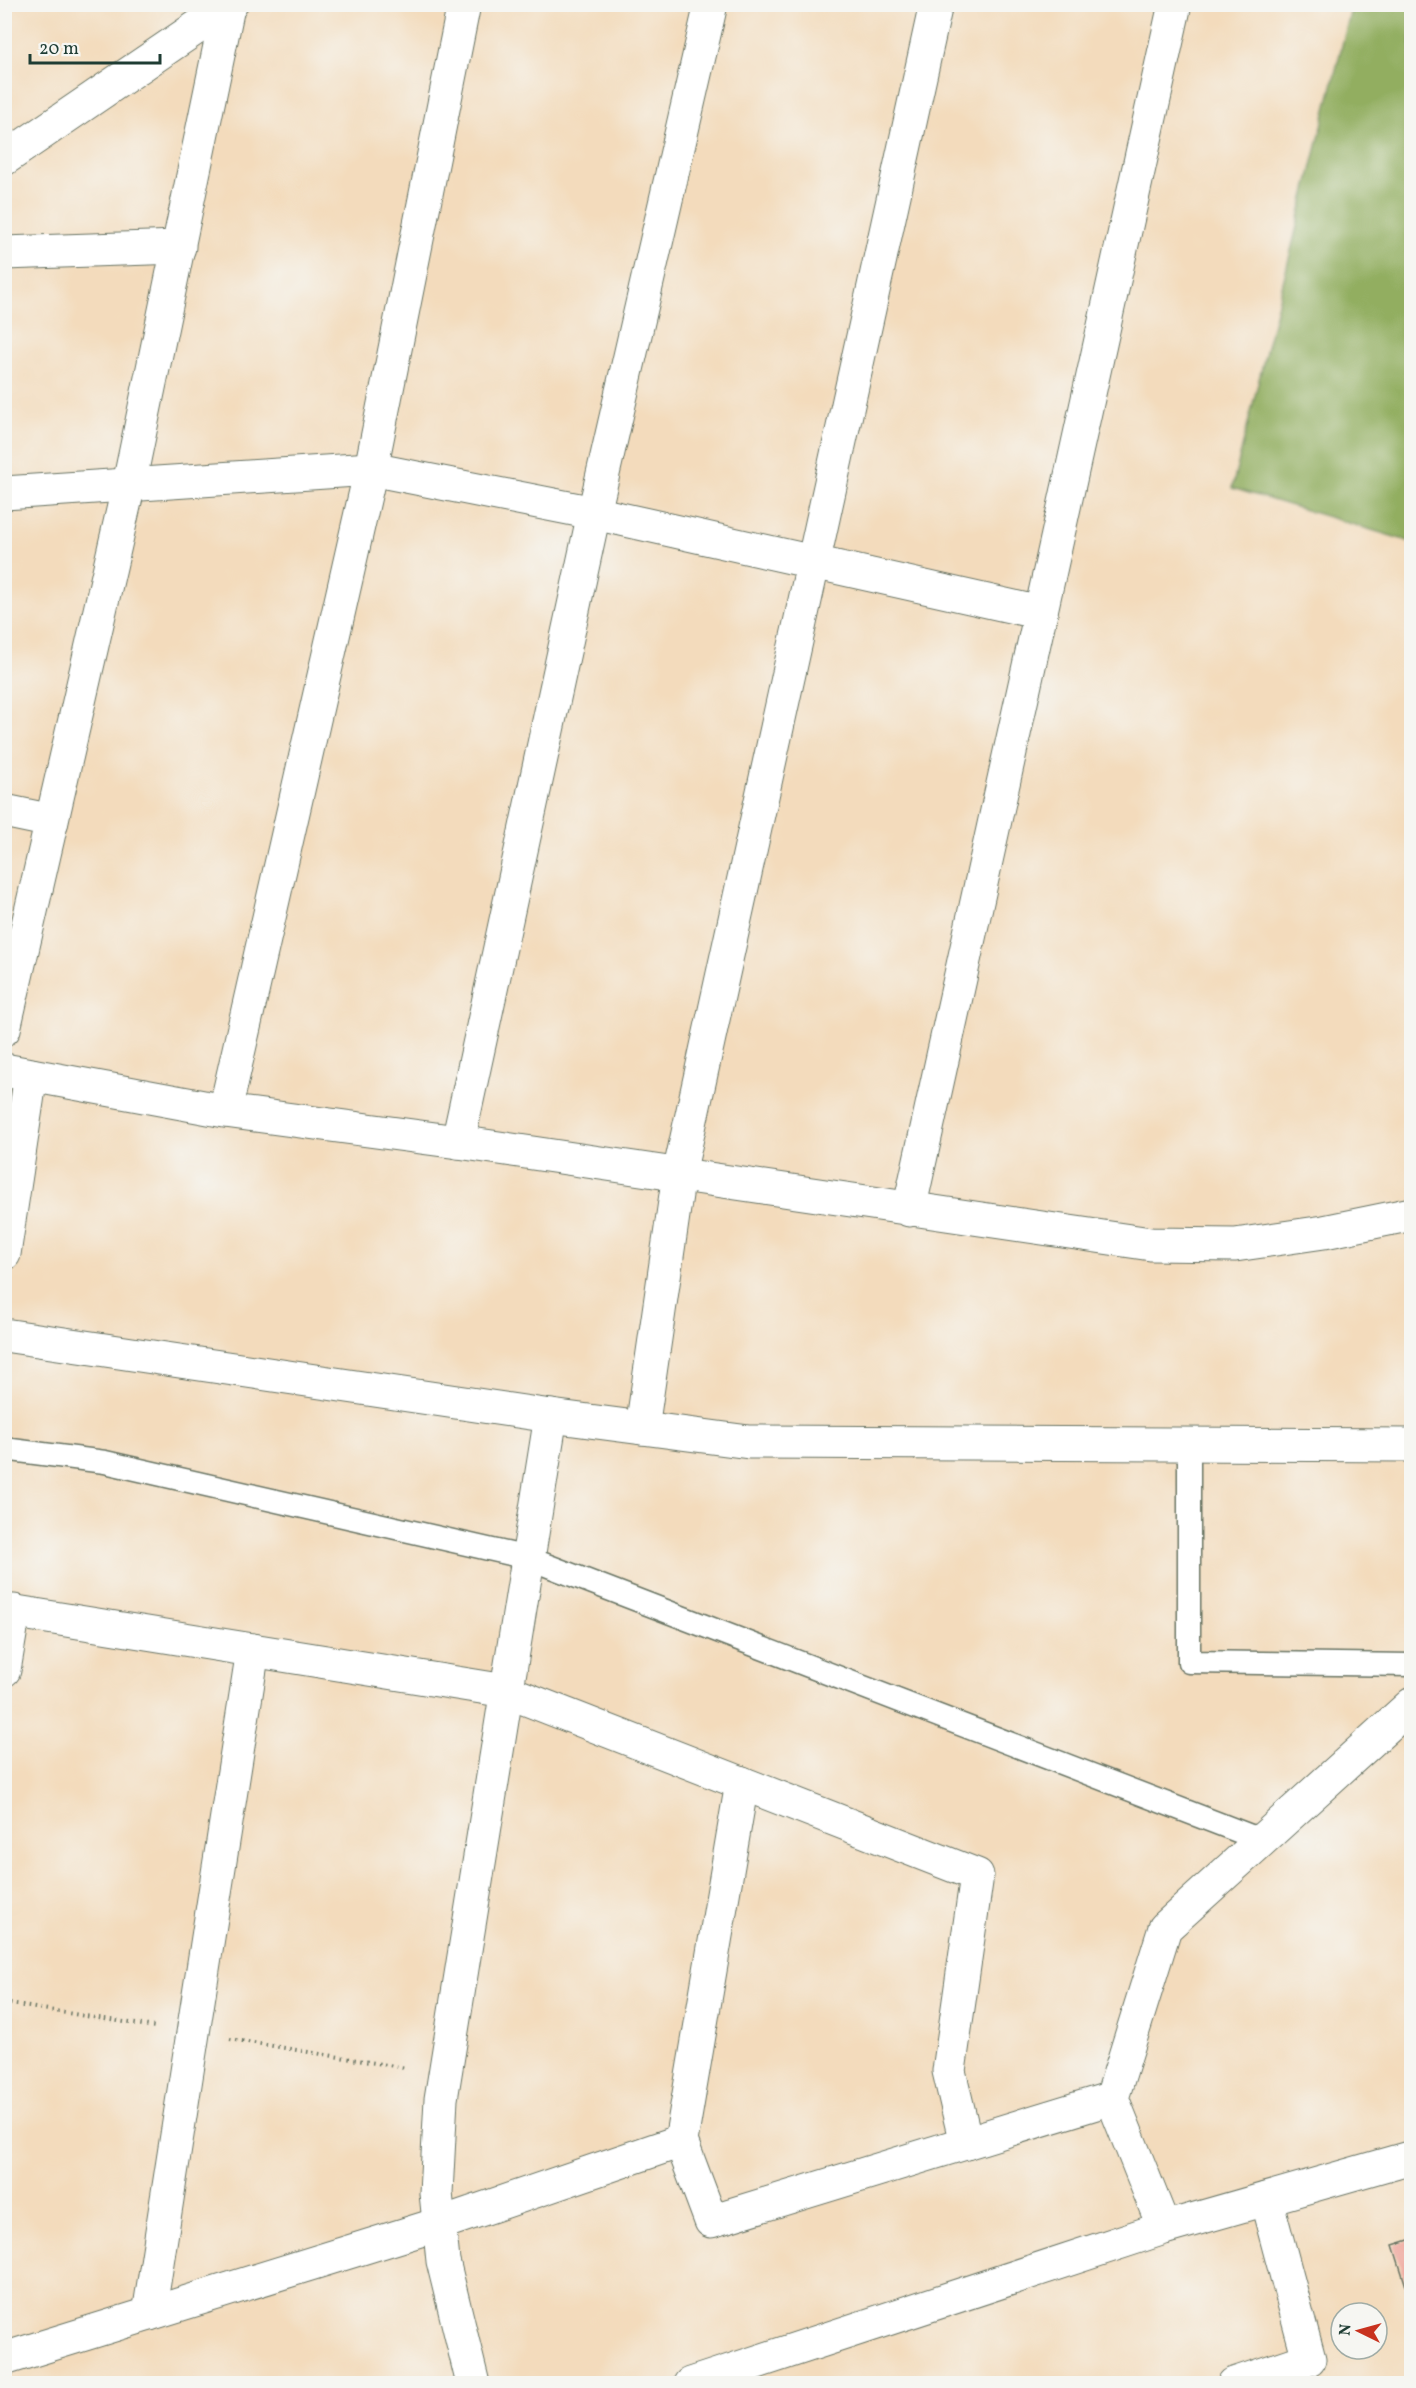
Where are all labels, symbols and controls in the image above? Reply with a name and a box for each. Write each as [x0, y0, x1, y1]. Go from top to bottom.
scale bar [30, 27, 160, 65]
text: 20 m [39, 37, 79, 62]
north arrow [1329, 2301, 1389, 2361]
text: N [1335, 2323, 1358, 2337]

